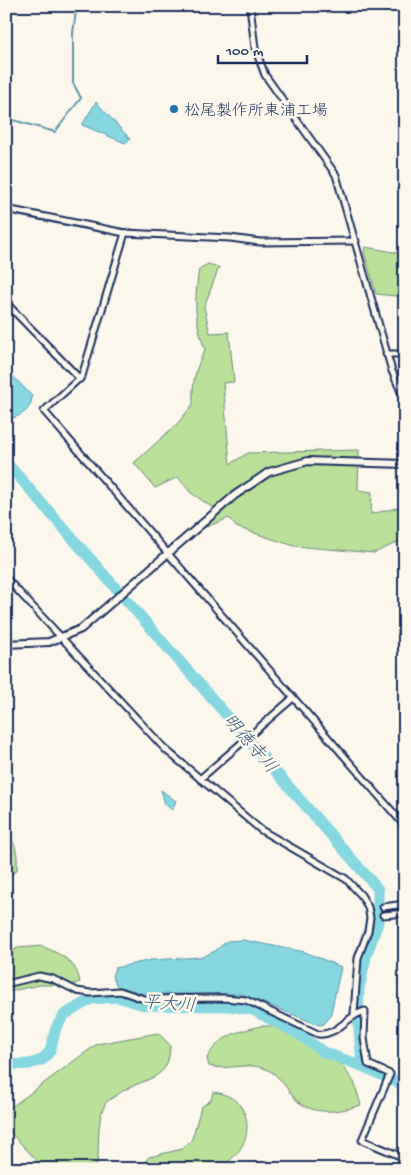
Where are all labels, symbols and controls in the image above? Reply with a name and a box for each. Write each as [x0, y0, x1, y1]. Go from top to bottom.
scale bar [218, 32, 307, 64]
text: 100 m [225, 43, 264, 61]
place label: 松尾製作所東浦工場 [184, 101, 328, 122]
marker: 松尾製作所東浦工場 [168, 103, 180, 115]
water label: 明徳寺川 [218, 710, 281, 779]
water label: 平大川 [141, 993, 196, 1018]

